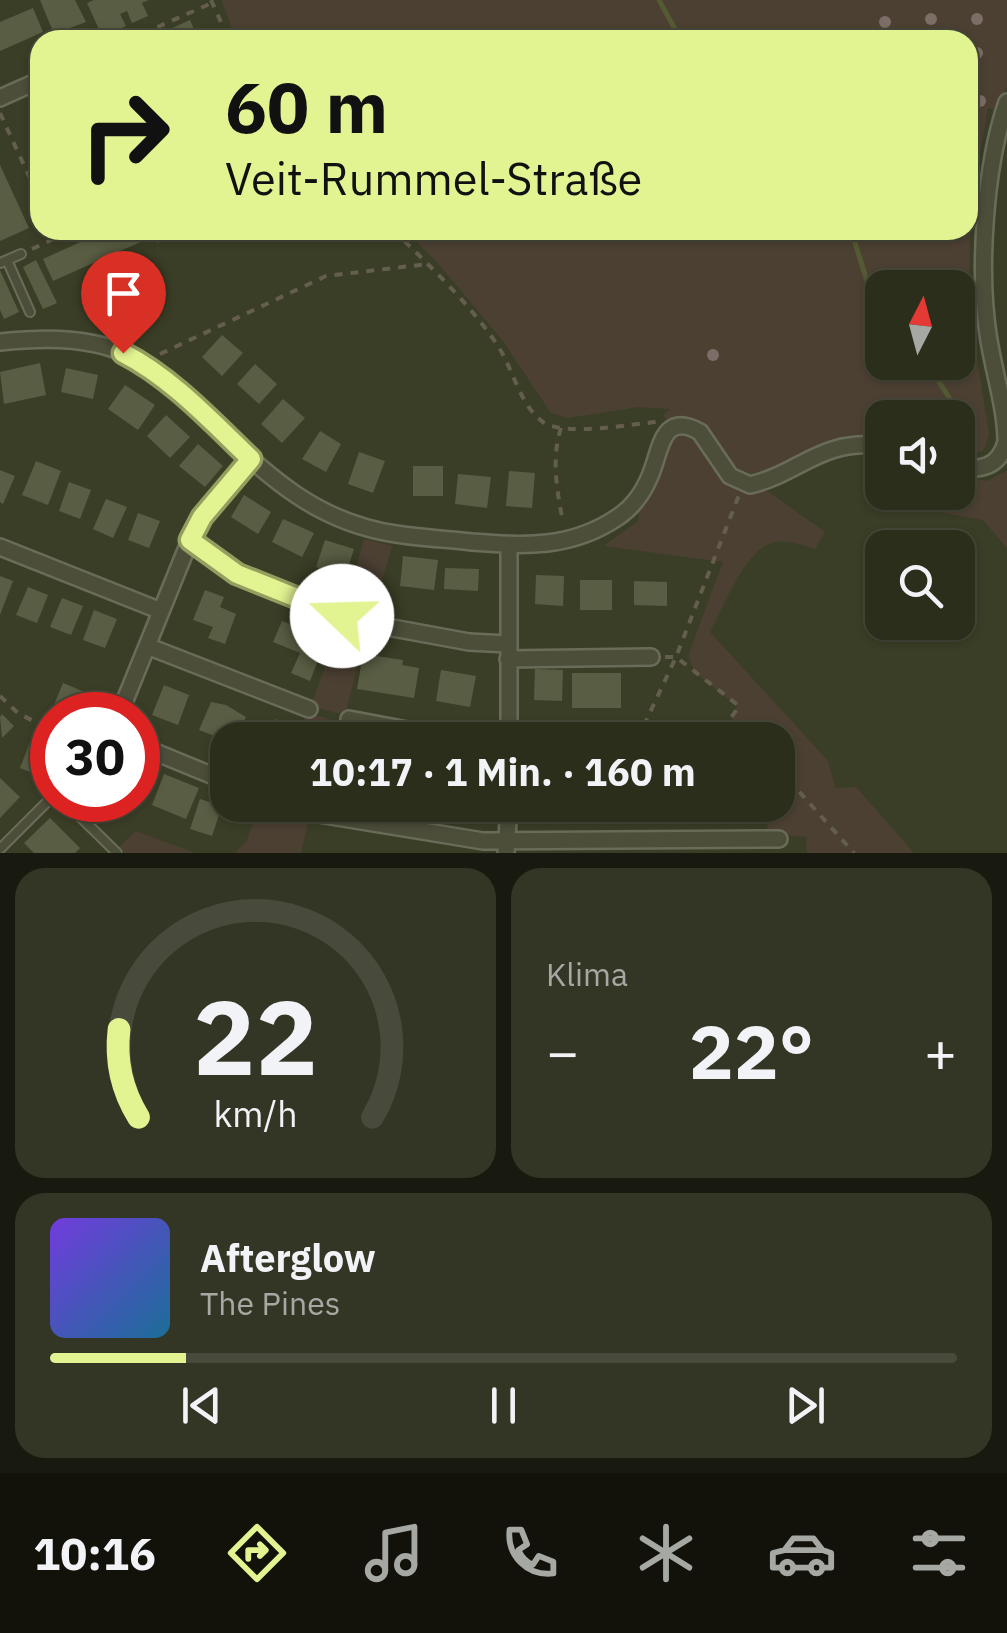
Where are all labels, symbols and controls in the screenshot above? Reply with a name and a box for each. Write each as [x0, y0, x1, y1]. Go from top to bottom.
text: 60 m [225, 61, 388, 152]
icon: right [60, 70, 190, 200]
text: Veit-Rummel-Straße [225, 149, 642, 207]
pin [81, 251, 166, 354]
icon: arrive [96, 266, 151, 321]
north arrow [865, 270, 975, 380]
map controls [865, 270, 975, 640]
button: sound [865, 400, 975, 510]
button: search [865, 530, 975, 640]
position arrow [290, 564, 394, 668]
speed limit sign: 30 [30, 692, 160, 822]
text: 10:17 · 1 Min. · 160 m [309, 747, 696, 796]
text: Klima [546, 953, 628, 995]
text: 22 [193, 968, 318, 1104]
text: 22° [689, 1002, 814, 1100]
text: − [546, 1016, 579, 1087]
text: + [924, 1016, 957, 1087]
text: km/h [213, 1090, 298, 1137]
text: Afterglow [200, 1233, 376, 1282]
text: The Pines [200, 1282, 340, 1324]
icon: previous [174, 1378, 229, 1433]
icon: pause [476, 1378, 531, 1433]
icon: next [778, 1378, 833, 1433]
icon: directions [222, 1518, 292, 1588]
icon: music [359, 1518, 429, 1588]
icon: phone [495, 1518, 565, 1588]
icon: climate [631, 1518, 701, 1588]
icon: car [767, 1518, 837, 1588]
icon: filters [904, 1518, 974, 1588]
text: 10:16 [33, 1524, 156, 1582]

